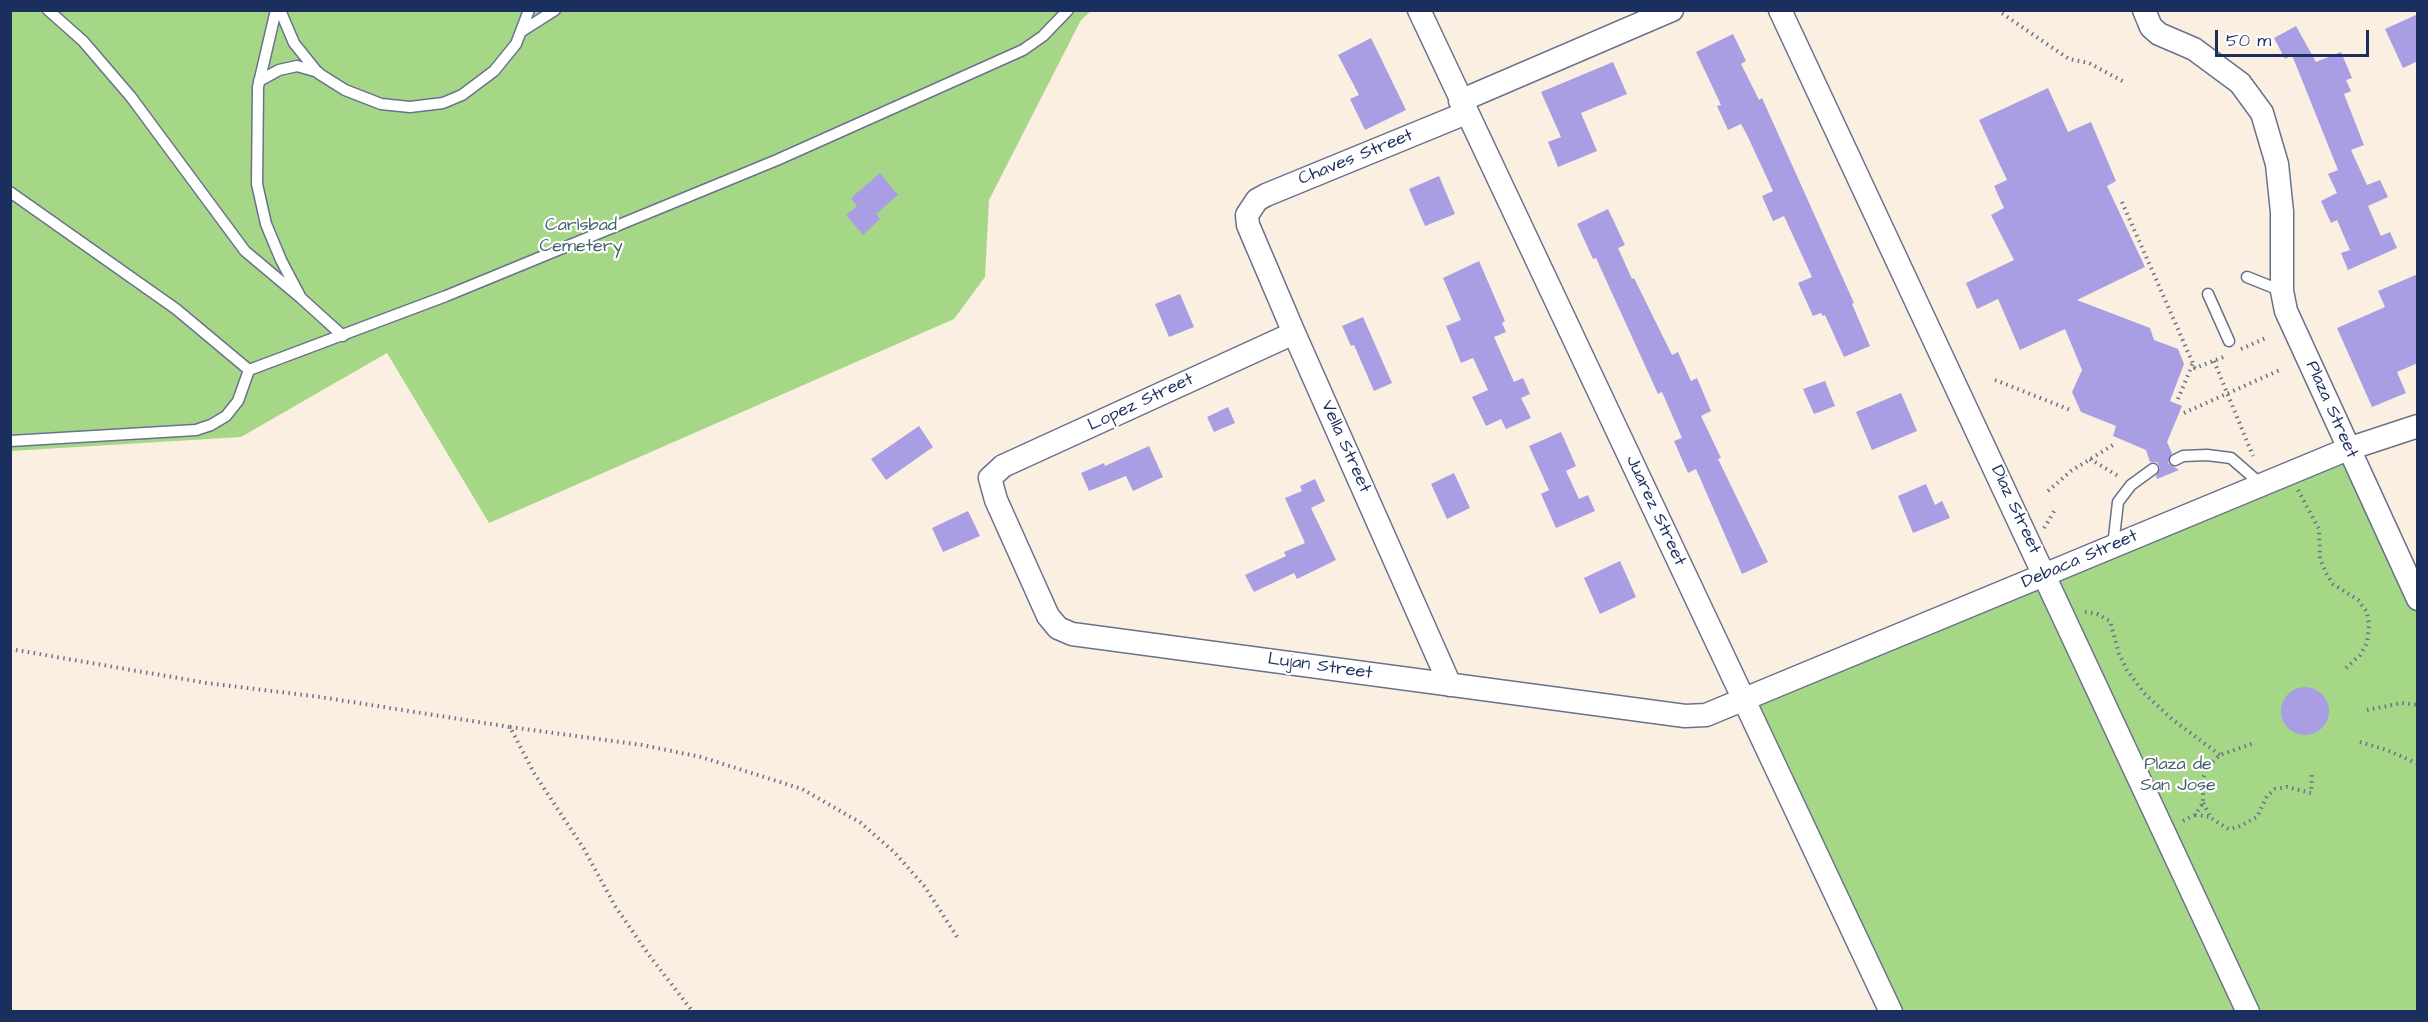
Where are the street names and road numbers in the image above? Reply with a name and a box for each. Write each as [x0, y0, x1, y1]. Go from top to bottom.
street label: Chaves Street [1296, 125, 1416, 191]
street label: Plaza Street [2300, 358, 2362, 462]
street label: Lopez Street [1085, 369, 1197, 437]
street label: Vella Street [1315, 398, 1375, 496]
street label: Juarez Street [1620, 452, 1690, 570]
street label: Diaz Street [1985, 462, 2045, 558]
street label: Debaca Street [2019, 526, 2141, 594]
street label: Lujan Street [1266, 649, 1374, 685]

